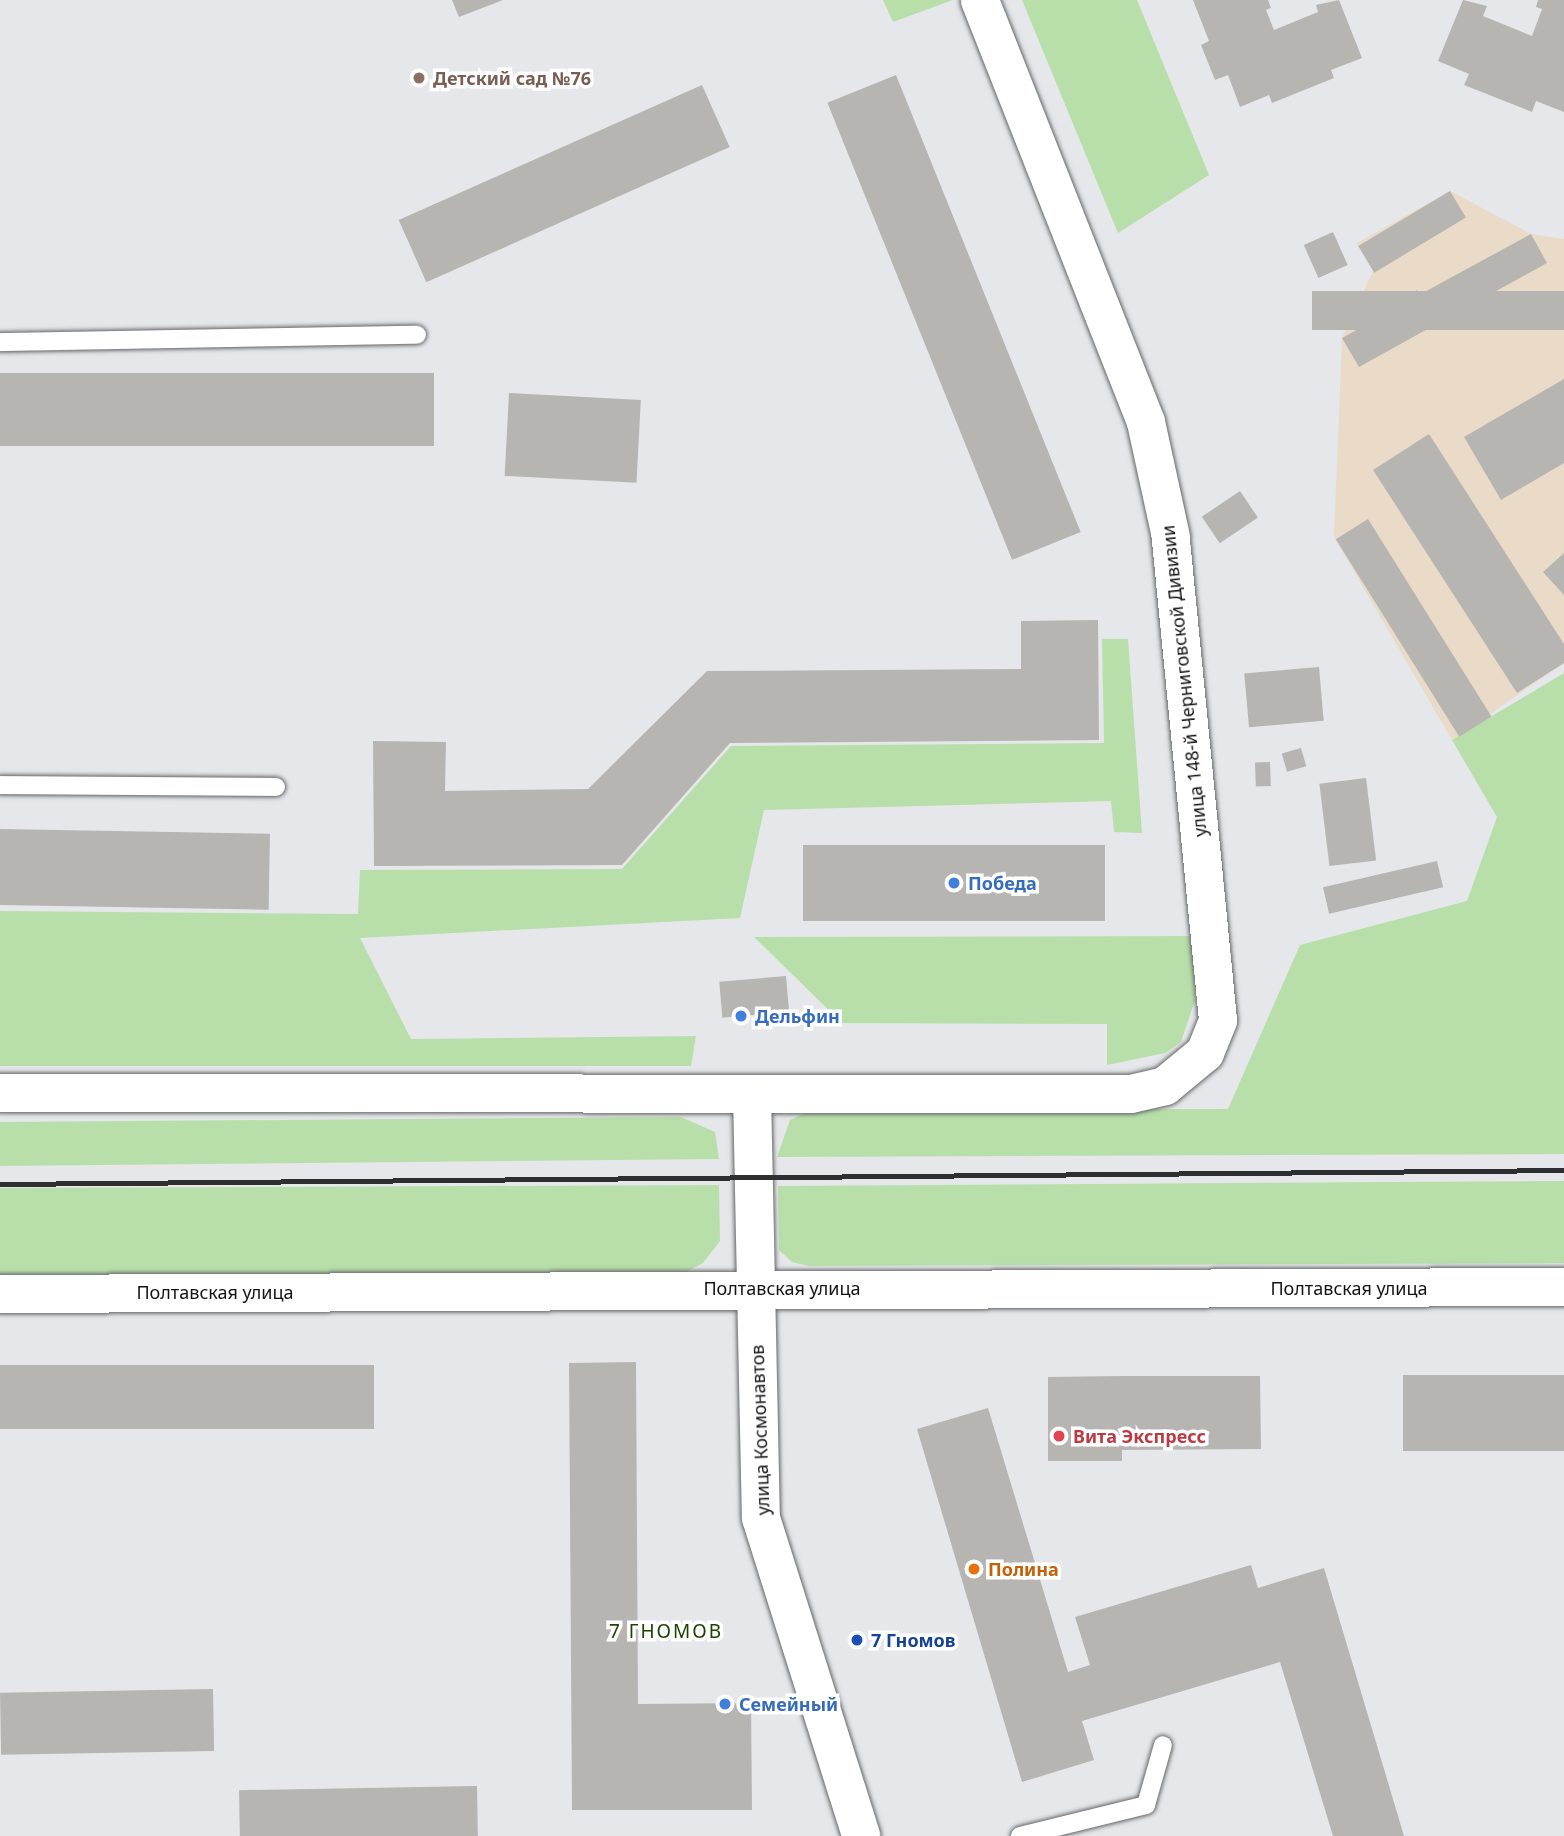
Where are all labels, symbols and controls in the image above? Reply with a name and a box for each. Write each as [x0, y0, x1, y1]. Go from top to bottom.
place label: Детский сад №76 [433, 67, 591, 89]
marker: Детский сад №76 [411, 70, 427, 86]
street label: улица 148-й Черниговской Дивизии [1157, 524, 1211, 838]
place label: Победа [968, 872, 1037, 894]
marker: Победа [946, 875, 962, 891]
place label: Дельфин [755, 1005, 840, 1027]
marker: Дельфин [733, 1008, 749, 1024]
street label: Полтавская улица [703, 1277, 861, 1299]
street label: Полтавская улица [1270, 1277, 1428, 1299]
street label: Полтавская улица [136, 1281, 294, 1303]
street label: улица Космонавтов [746, 1344, 774, 1516]
place label: Вита Экспресс [1073, 1425, 1206, 1447]
marker: Вита Экспресс [1051, 1428, 1067, 1444]
place label: Полина [988, 1558, 1059, 1580]
marker: Полина [966, 1561, 982, 1577]
district label: 7 ГНОМОВ [610, 1621, 722, 1643]
place label: 7 Гномов [871, 1629, 956, 1651]
marker: 7 Гномов [849, 1632, 865, 1648]
place label: Семейный [739, 1693, 838, 1715]
marker: Семейный [717, 1696, 733, 1712]

